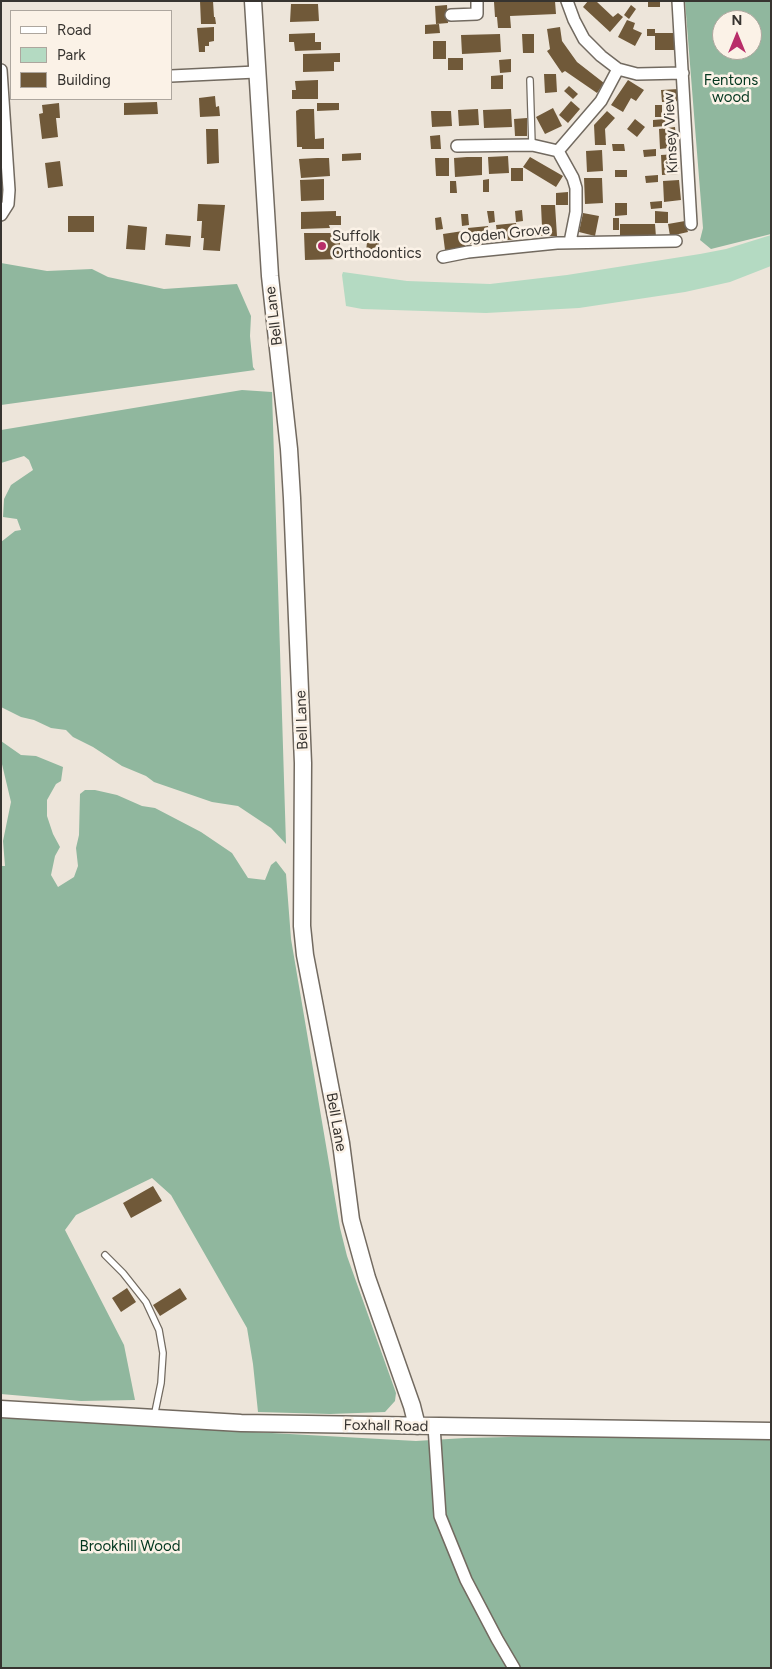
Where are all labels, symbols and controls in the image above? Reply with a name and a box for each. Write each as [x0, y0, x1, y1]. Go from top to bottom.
legend [10, 10, 172, 100]
north arrow [712, 10, 762, 60]
text: N [732, 12, 742, 29]
text: Road [57, 21, 92, 39]
text: Park [57, 46, 86, 64]
text: Building [57, 71, 111, 89]
park label: Fentons wood [704, 72, 758, 107]
street label: Kinsey View [660, 92, 682, 174]
street label: Ogden Grove [459, 220, 551, 248]
place label: Suffolk Orthodontics [332, 228, 422, 263]
marker: Suffolk Orthodontics [316, 240, 328, 252]
street label: Bell Lane [261, 285, 287, 347]
street label: Bell Lane [292, 690, 312, 750]
street label: Bell Lane [322, 1091, 350, 1153]
street label: Foxhall Road [344, 1416, 428, 1436]
park label: Brookhill Wood [79, 1538, 181, 1556]

